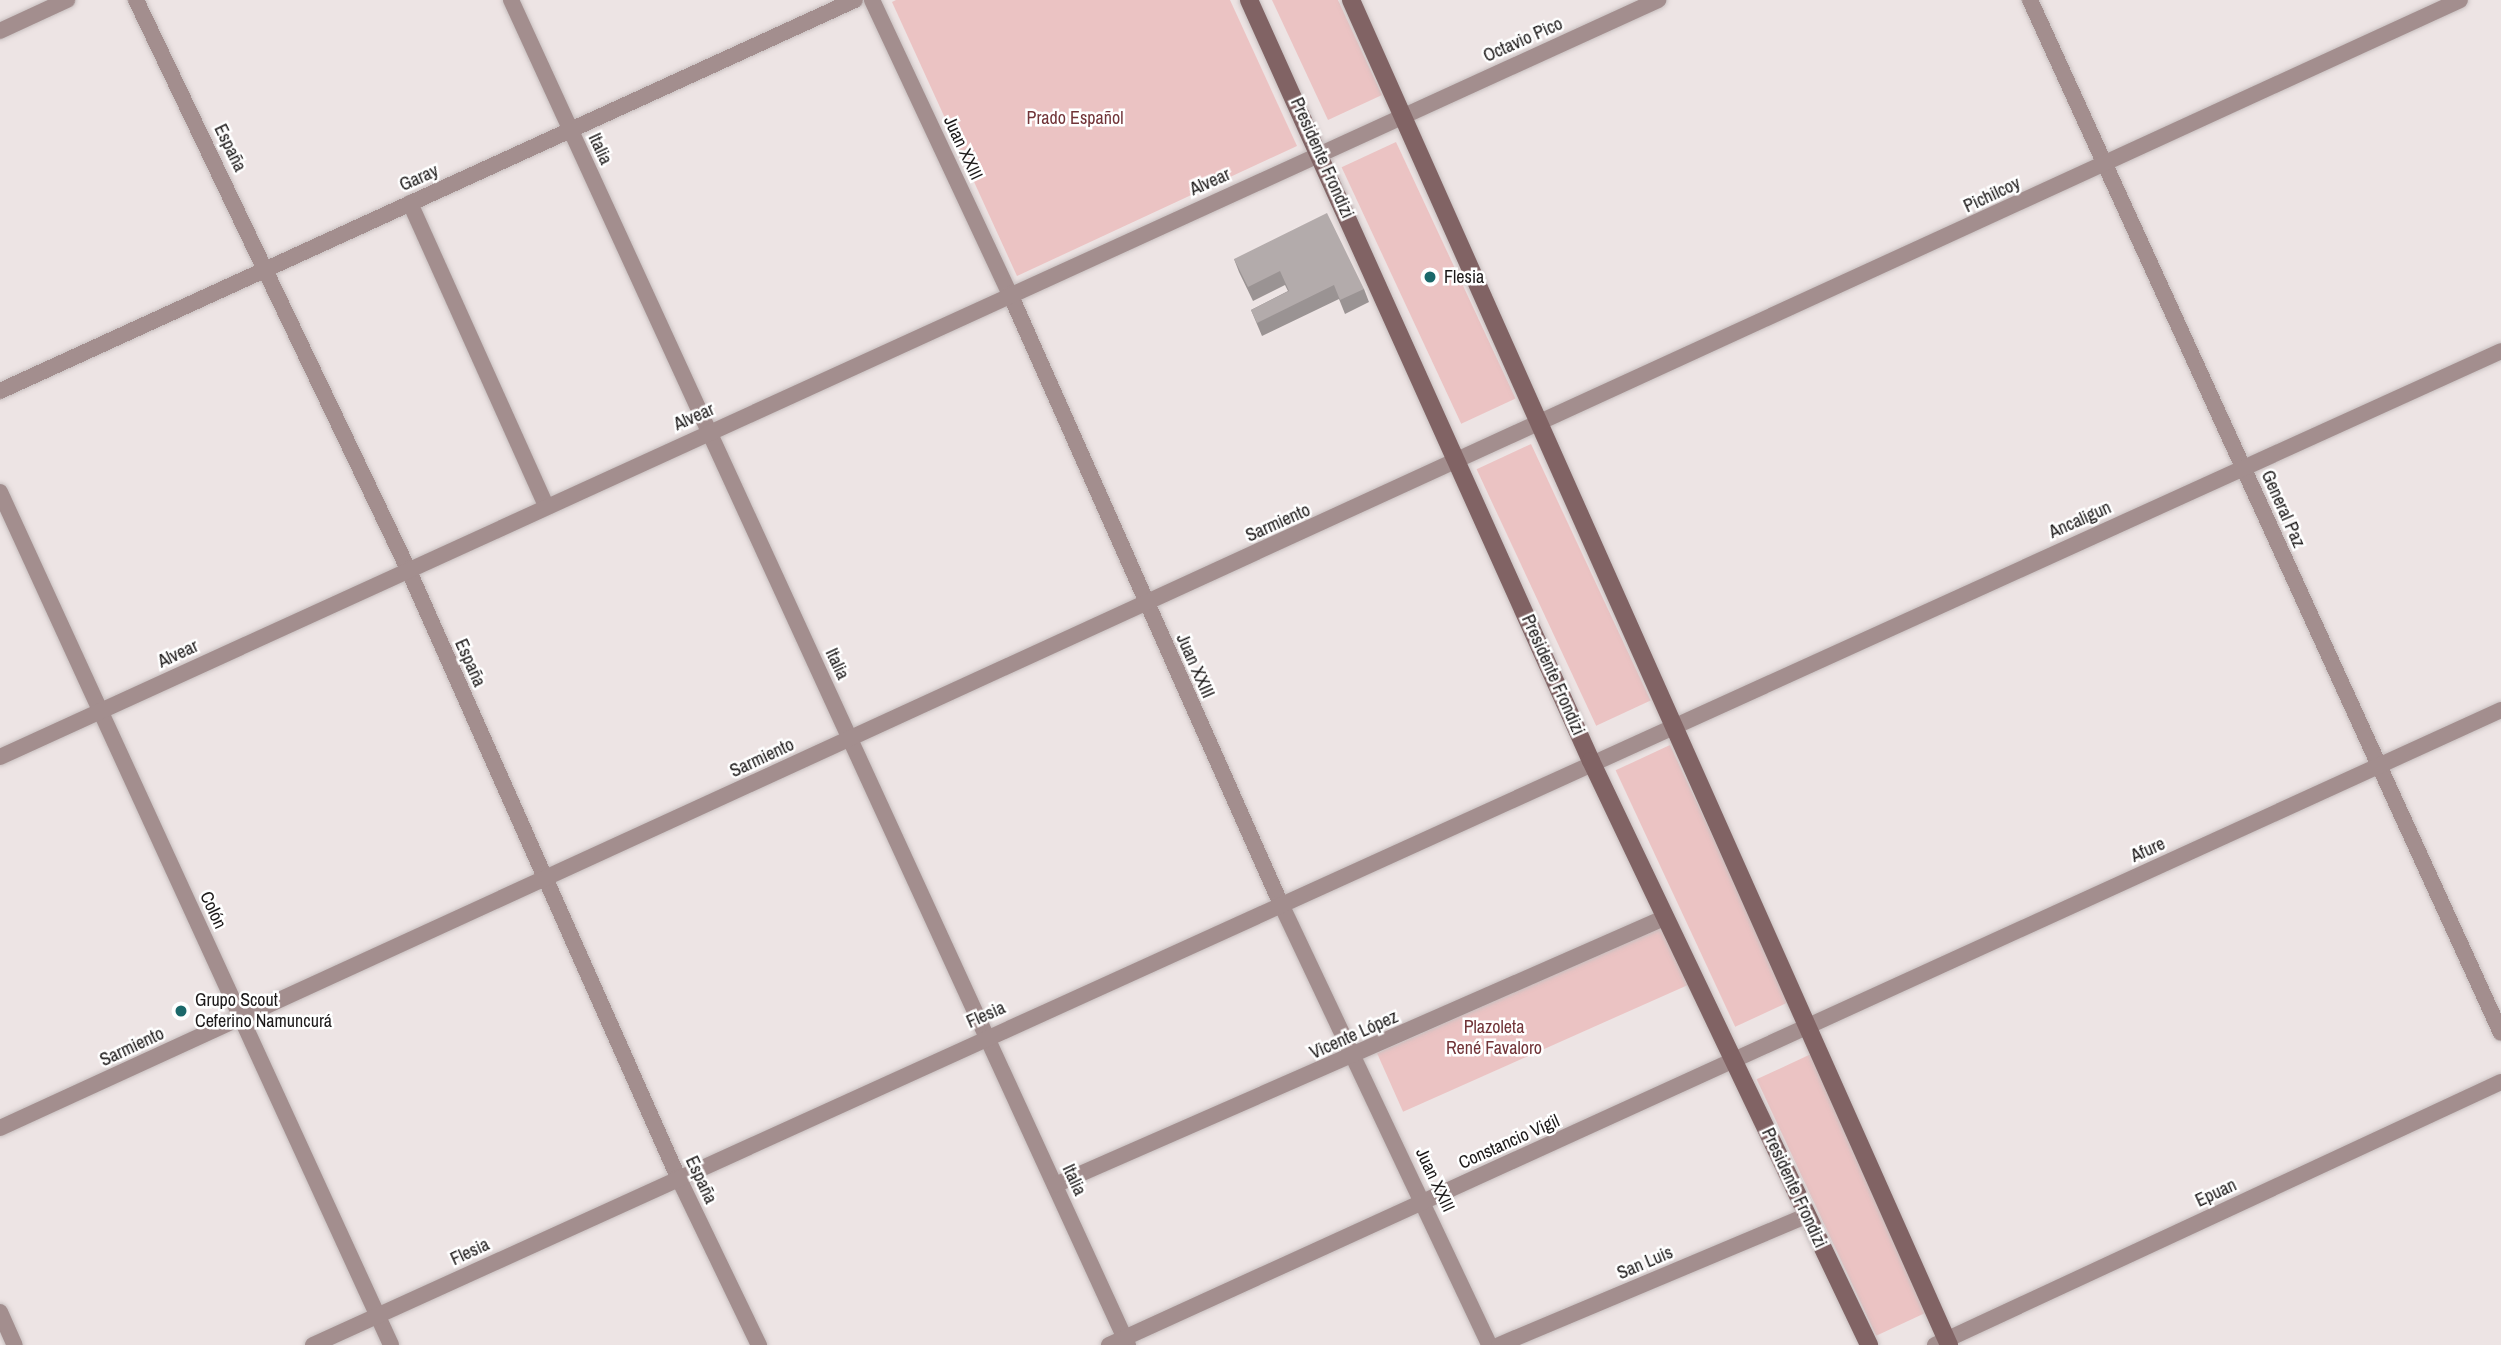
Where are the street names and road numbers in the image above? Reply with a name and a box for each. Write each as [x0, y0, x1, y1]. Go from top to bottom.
street label: Octavio Pico [1480, 13, 1566, 67]
street label: Presidente Frondizi [1286, 94, 1358, 222]
street label: Juan XXIII [939, 113, 987, 183]
street label: España [209, 121, 251, 175]
street label: Italia [583, 130, 617, 168]
street label: Garay [396, 160, 442, 196]
street label: Alvear [1186, 164, 1234, 200]
street label: Pichilcoy [1960, 173, 2024, 217]
street label: Alvear [670, 399, 718, 435]
street label: General Paz [2256, 467, 2310, 551]
street label: Ancaligun [2046, 497, 2114, 543]
street label: Sarmiento [1243, 499, 1313, 547]
street label: Presidente Frondizi [1517, 611, 1589, 739]
street label: Juan XXIII [1171, 630, 1219, 702]
street label: Alvear [154, 635, 202, 673]
street label: España [450, 636, 490, 690]
street label: Italia [820, 645, 854, 683]
street label: Sarmiento [727, 734, 797, 782]
street label: Afure [2127, 833, 2169, 867]
street label: Colón [195, 888, 231, 932]
street label: Flesia [963, 997, 1009, 1033]
street label: Vicente López [1307, 1006, 1401, 1064]
street label: Sarmiento [97, 1023, 167, 1071]
street label: Constancio Vigil [1455, 1110, 1563, 1174]
street label: Presidente Frondizi [1757, 1125, 1831, 1251]
street label: Juan XXIII [1411, 1145, 1459, 1215]
street label: España [681, 1153, 721, 1207]
street label: Italia [1057, 1161, 1091, 1199]
street label: Epuan [2192, 1174, 2240, 1212]
street label: Flesia [447, 1234, 493, 1270]
street label: San Luis [1614, 1242, 1676, 1284]

